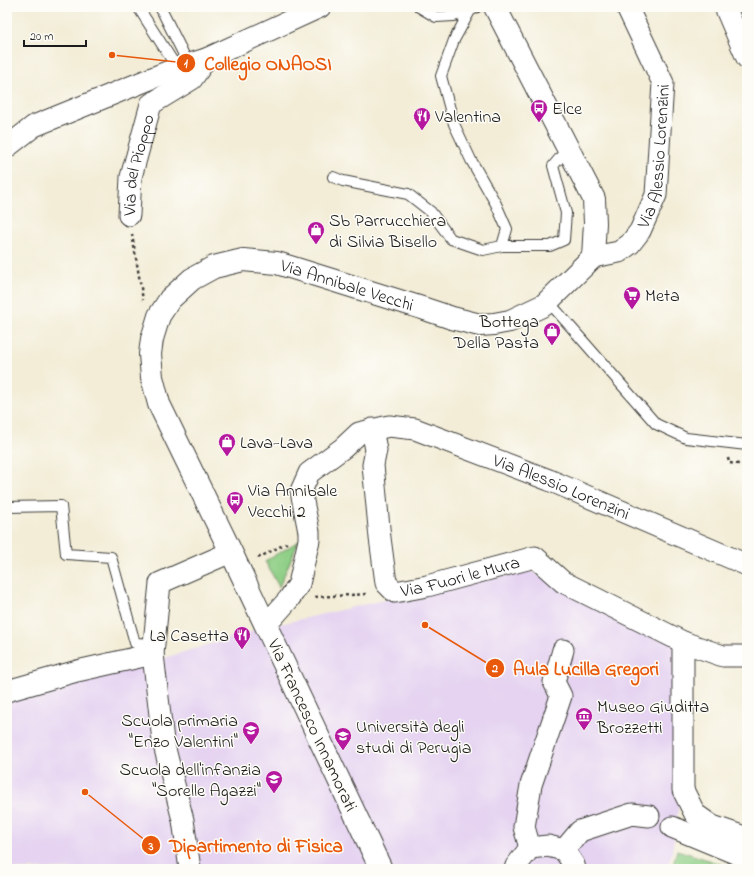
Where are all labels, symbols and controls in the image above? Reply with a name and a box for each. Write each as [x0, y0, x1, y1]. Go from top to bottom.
scale bar [24, 22, 86, 48]
text: 20 m [30, 28, 53, 46]
callout: Collegio ONAOSI [176, 47, 340, 78]
text: Collegio ONAOSI [204, 52, 332, 81]
text: 1 [184, 55, 188, 73]
street label: Via Alessio Lorenzini [631, 83, 678, 234]
place label: Elce [552, 97, 583, 123]
bus stop icon: Elce [529, 98, 549, 123]
place label: Valentina [434, 105, 501, 131]
restaurant icon: Valentina [412, 106, 432, 131]
street label: Via del Pioppo [118, 112, 163, 218]
place label: Sb Parrucchiera di Silvia Bisello [329, 209, 446, 256]
shop icon: Sb Parrucchiera di Silvia Bisello [306, 220, 326, 245]
street label: Via Annibale Vecchi [276, 254, 416, 320]
place label: Meta [645, 284, 680, 310]
supermarket icon: Meta [622, 285, 642, 310]
place label: Bottega Della Pasta [452, 310, 539, 357]
shop icon: Bottega Della Pasta [542, 321, 562, 346]
place label: Lava-Lava [240, 431, 313, 457]
shop icon: Lava-Lava [217, 432, 237, 457]
street label: Via Alessio Lorenzini [488, 448, 633, 528]
place label: Via Annibale Vecchi 2 [247, 479, 338, 526]
bus stop icon: Via Annibale Vecchi 2 [225, 490, 245, 515]
street label: Via Fuori le Mura [398, 551, 523, 606]
place label: La Casetta [149, 624, 229, 650]
restaurant icon: La Casetta [232, 625, 252, 650]
street label: Via Francesco Innamorati [259, 634, 363, 816]
callout: Aula Lucilla Gregori [485, 653, 667, 684]
text: Aula Lucilla Gregori [513, 657, 659, 686]
text: 2 [491, 660, 498, 678]
place label: Museo Giuditta Brozzetti [596, 695, 709, 742]
museum icon: Museo Giuditta Brozzetti [574, 706, 594, 731]
place label: Scuola primaria "Enzo Valentini" [121, 709, 238, 756]
place label: Università degli studi di Perugia [356, 715, 471, 763]
school or university icon: Scuola primaria "Enzo Valentini" [241, 720, 261, 745]
school or university icon: Università degli studi di Perugia [333, 726, 353, 751]
place label: Scuola dell'infanzia "Sorelle Agazzi" [119, 758, 261, 806]
school or university icon: Scuola dell'infanzia "Sorelle Agazzi" [264, 769, 284, 794]
callout: Dipartimento di Fisica [141, 830, 351, 861]
text: Dipartimento di Fisica [168, 834, 343, 861]
text: 3 [148, 838, 154, 856]

